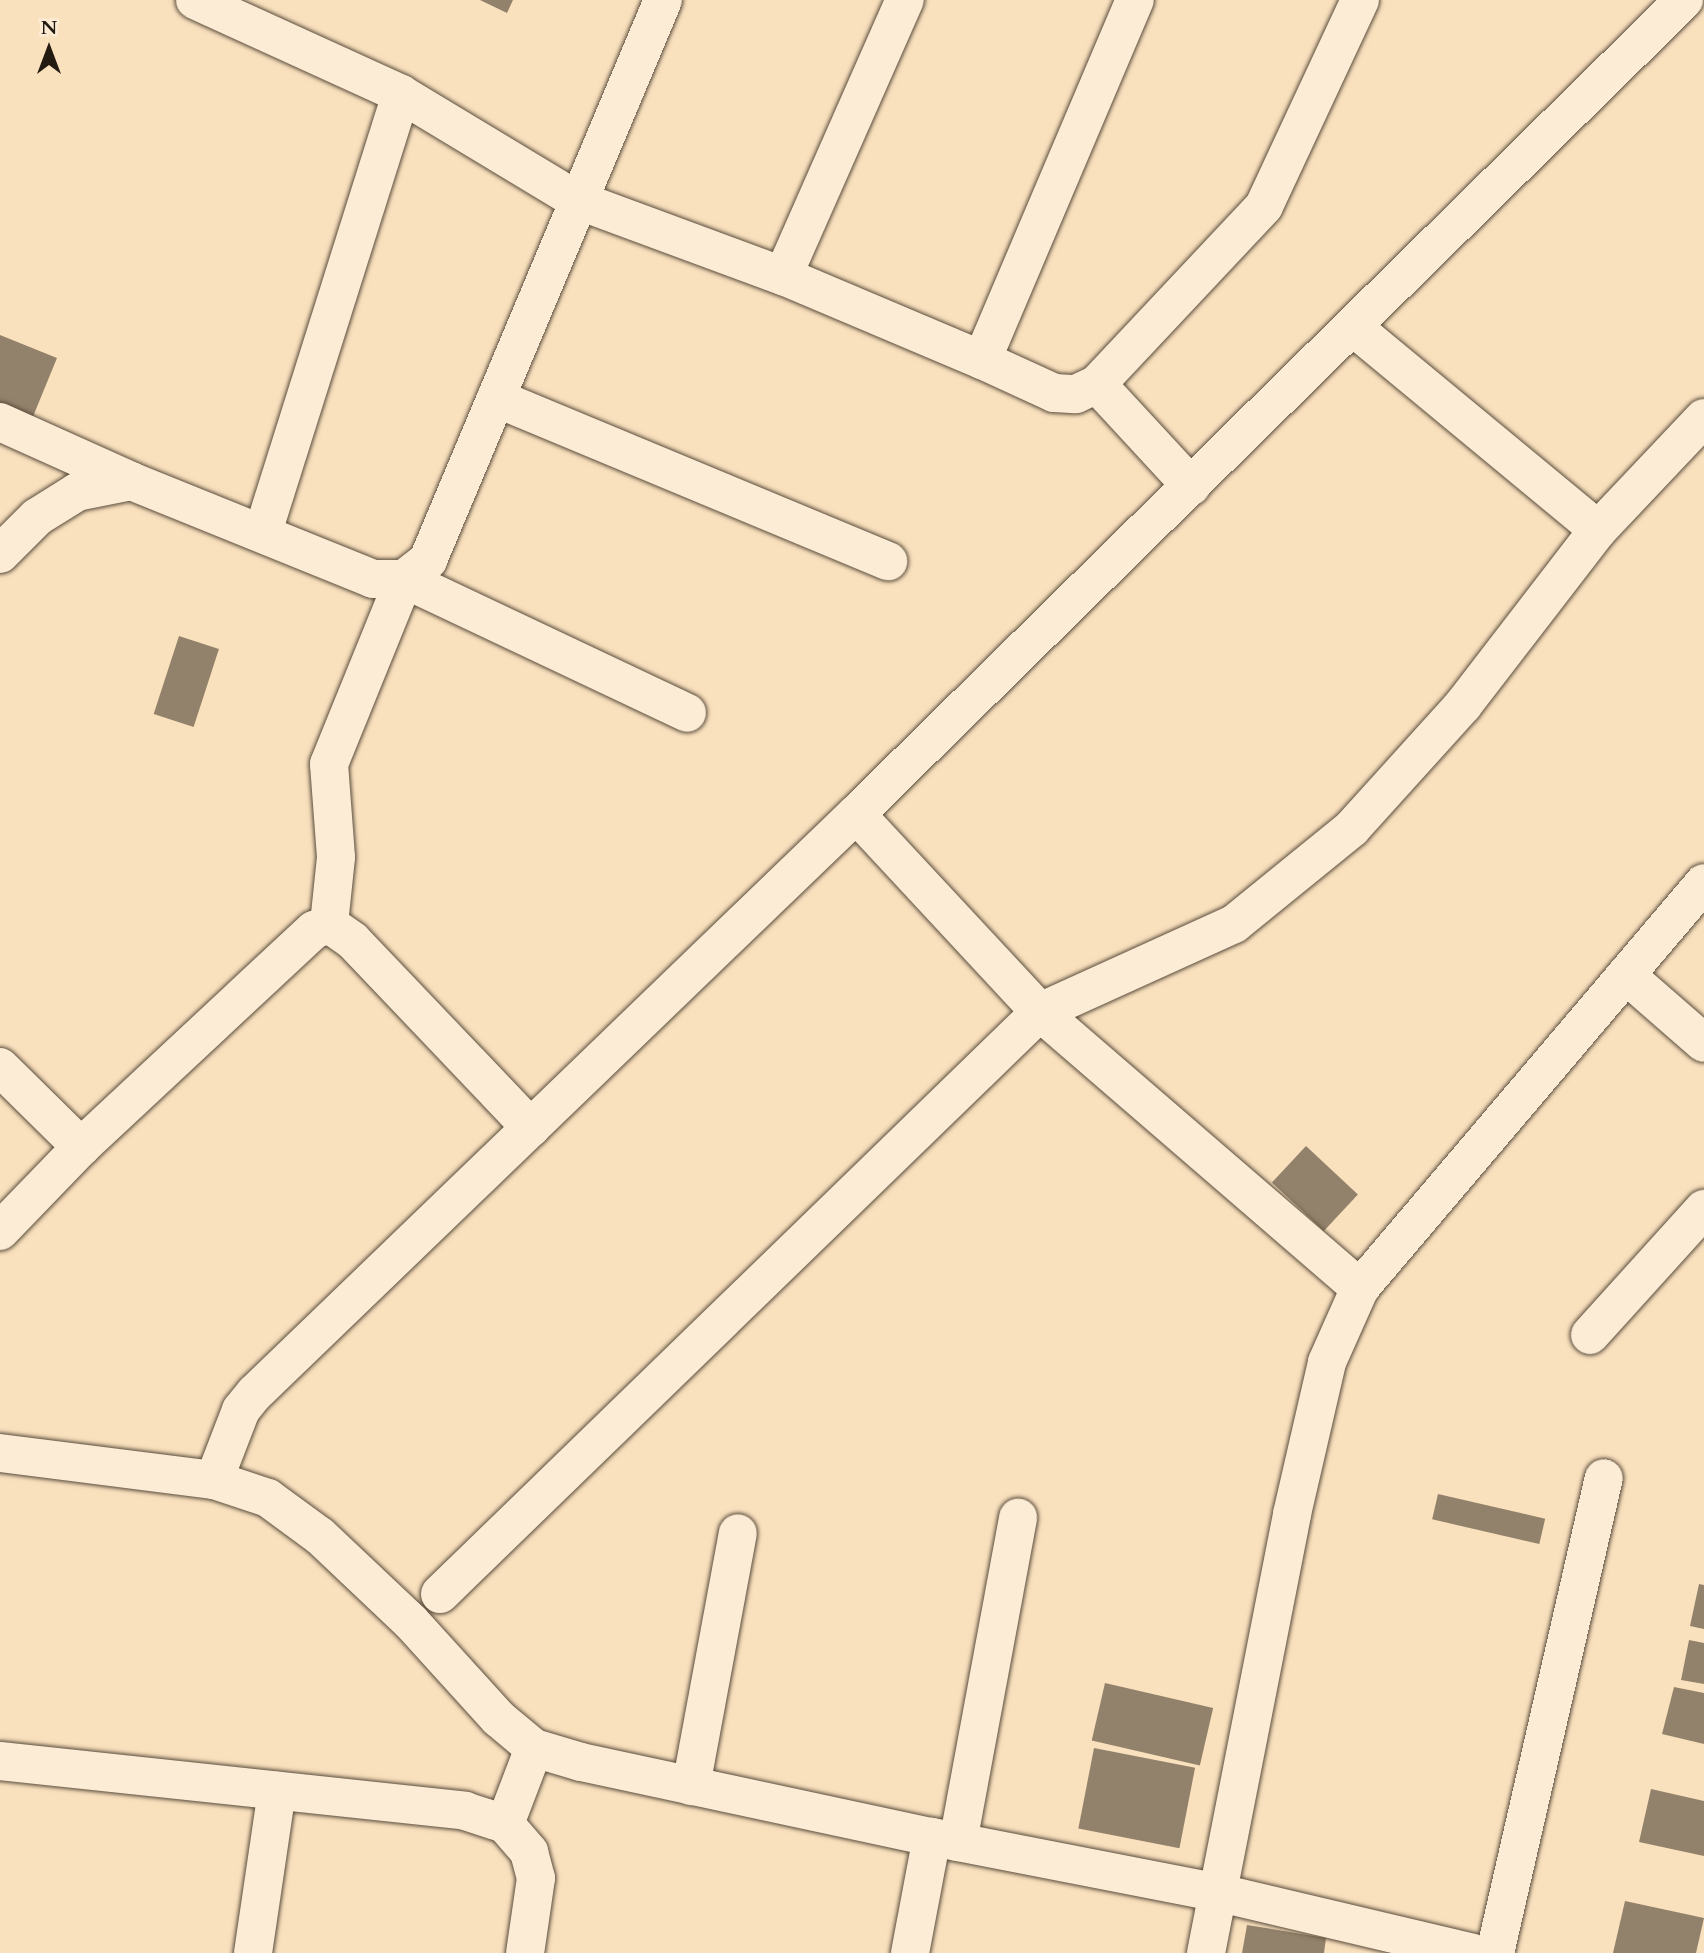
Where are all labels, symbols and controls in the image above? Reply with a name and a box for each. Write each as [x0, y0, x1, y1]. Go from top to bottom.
north arrow [14, 14, 84, 84]
text: N [41, 15, 57, 41]

